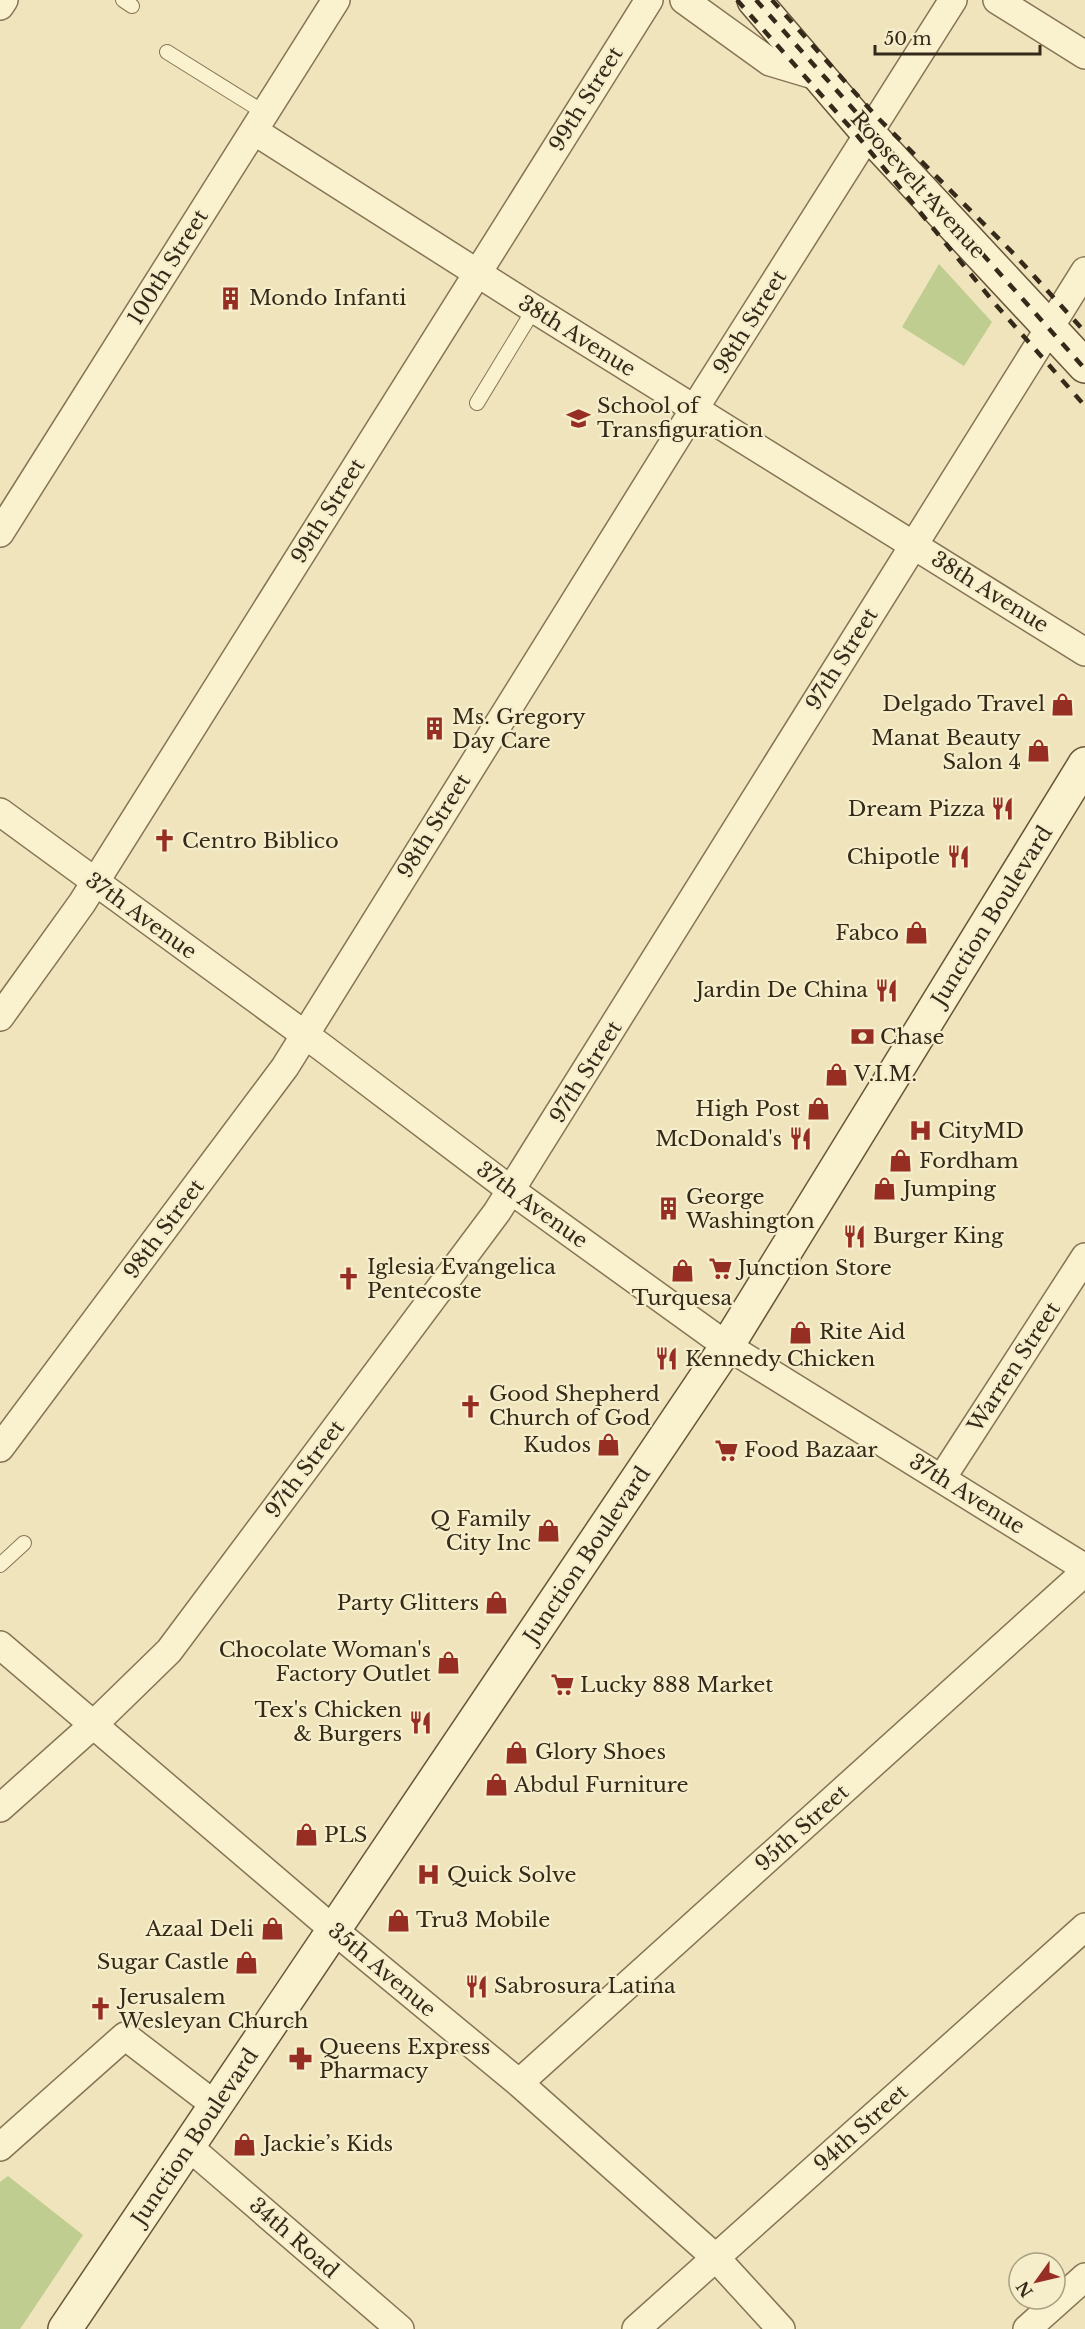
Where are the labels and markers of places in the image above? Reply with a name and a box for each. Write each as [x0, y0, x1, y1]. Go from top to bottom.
building icon: Mondo Infanti [218, 285, 244, 311]
place label: Mondo Infanti [249, 285, 407, 311]
place label: School of Transfiguration [597, 393, 763, 443]
school or university icon: School of Transfiguration [566, 405, 592, 431]
place label: Delgado Travel [882, 691, 1045, 717]
shop icon: Delgado Travel [1050, 691, 1076, 717]
place label: Ms. Gregory Day Care [452, 704, 586, 754]
building icon: Ms. Gregory Day Care [421, 716, 447, 742]
place label: Manat Beauty Salon 4 [871, 725, 1022, 775]
shop icon: Manat Beauty Salon 4 [1026, 737, 1052, 763]
place label: Dream Pizza [848, 796, 985, 822]
restaurant icon: Dream Pizza [990, 796, 1016, 822]
church icon: Centro Biblico [151, 828, 177, 854]
place label: Centro Biblico [182, 828, 339, 854]
place label: Chipotle [847, 844, 940, 870]
restaurant icon: Chipotle [945, 844, 971, 870]
place label: Fabco [835, 920, 899, 946]
shop icon: Fabco [904, 920, 930, 946]
place label: Jardin De China [693, 977, 868, 1003]
restaurant icon: Jardin De China [873, 977, 899, 1003]
bank icon: Chase [849, 1024, 875, 1050]
place label: Chase [880, 1024, 945, 1050]
shop icon: V.I.M. [823, 1061, 849, 1087]
place label: V.I.M. [853, 1061, 917, 1087]
place label: High Post [695, 1096, 800, 1122]
shop icon: High Post [805, 1096, 831, 1122]
hospital icon: CityMD [907, 1118, 933, 1144]
place label: CityMD [938, 1118, 1024, 1144]
place label: McDonald's [655, 1126, 782, 1152]
restaurant icon: McDonald's [787, 1126, 813, 1152]
shop icon: Fordham [888, 1148, 914, 1174]
place label: Fordham [919, 1148, 1019, 1174]
shop icon: Jumping [872, 1176, 898, 1202]
place label: Jumping [900, 1176, 996, 1202]
place label: George Washington [685, 1184, 815, 1234]
building icon: George Washington [655, 1196, 681, 1222]
restaurant icon: Burger King [842, 1223, 868, 1249]
place label: Burger King [873, 1223, 1004, 1249]
place label: Iglesia Evangelica Pentecoste [367, 1254, 556, 1304]
supermarket icon: Junction Store [707, 1255, 733, 1281]
place label: Junction Store [735, 1255, 892, 1281]
shop icon: Turquesa [669, 1257, 695, 1283]
church icon: Iglesia Evangelica Pentecoste [336, 1266, 362, 1292]
place label: Turquesa [632, 1285, 733, 1311]
shop icon: Rite Aid [788, 1319, 814, 1345]
place label: Rite Aid [819, 1319, 905, 1345]
restaurant icon: Kennedy Chicken [654, 1346, 680, 1372]
place label: Kennedy Chicken [685, 1346, 875, 1372]
place label: Good Shepherd Church of God [489, 1381, 660, 1431]
church icon: Good Shepherd Church of God [458, 1393, 484, 1419]
place label: Kudos [523, 1432, 591, 1458]
shop icon: Kudos [596, 1432, 622, 1458]
supermarket icon: Food Bazaar [713, 1437, 739, 1463]
place label: Food Bazaar [744, 1437, 878, 1463]
place label: Q Family City Inc [430, 1506, 532, 1556]
shop icon: Q Family City Inc [536, 1518, 562, 1544]
place label: Party Glitters [337, 1590, 479, 1616]
shop icon: Party Glitters [484, 1590, 510, 1616]
place label: Chocolate Woman's Factory Outlet [219, 1637, 431, 1687]
shop icon: Chocolate Woman's Factory Outlet [436, 1649, 462, 1675]
supermarket icon: Lucky 888 Market [549, 1672, 575, 1698]
place label: Lucky 888 Market [580, 1672, 773, 1698]
place label: Tex's Chicken & Burgers [255, 1697, 402, 1747]
restaurant icon: Tex's Chicken & Burgers [407, 1709, 433, 1735]
shop icon: Glory Shoes [504, 1739, 530, 1765]
place label: Glory Shoes [535, 1739, 666, 1765]
shop icon: Abdul Furniture [483, 1772, 509, 1798]
place label: Abdul Furniture [513, 1772, 689, 1798]
shop icon: PLS [293, 1822, 319, 1848]
place label: PLS [324, 1822, 367, 1848]
hospital icon: Quick Solve [416, 1862, 442, 1888]
place label: Quick Solve [447, 1862, 576, 1888]
shop icon: Tru3 Mobile [385, 1907, 411, 1933]
place label: Tru3 Mobile [416, 1907, 550, 1933]
place label: Azaal Deli [144, 1916, 254, 1942]
shop icon: Azaal Deli [259, 1916, 285, 1942]
place label: Sugar Castle [97, 1949, 229, 1975]
shop icon: Sugar Castle [234, 1949, 260, 1975]
restaurant icon: Sabrosura Latina [463, 1973, 489, 1999]
place label: Sabrosura Latina [494, 1973, 676, 1999]
place label: Jerusalem Wesleyan Church [116, 1984, 308, 2034]
church icon: Jerusalem Wesleyan Church [88, 1996, 114, 2022]
place label: Queens Express Pharmacy [319, 2034, 490, 2084]
pharmacy icon: Queens Express Pharmacy [288, 2046, 314, 2072]
shop icon: Jackie’s Kids [232, 2131, 258, 2157]
place label: Jackie’s Kids [260, 2131, 393, 2157]

